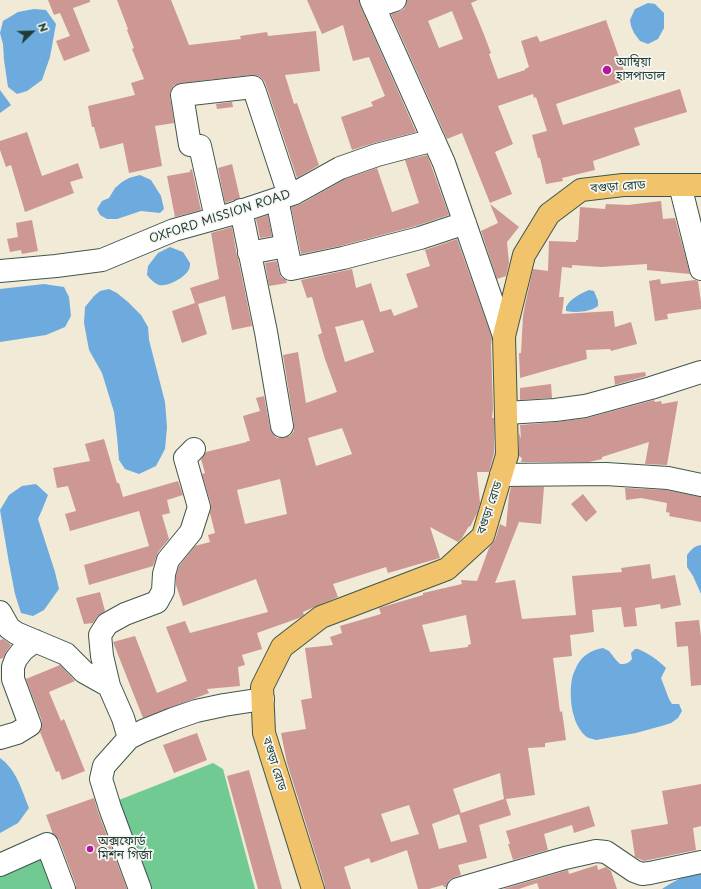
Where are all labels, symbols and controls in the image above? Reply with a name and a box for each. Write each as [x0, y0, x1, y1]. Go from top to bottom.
north arrow [12, 12, 52, 52]
text: N [34, 20, 53, 34]
place label: আম্বিয়া হাসপাতাল [616, 56, 665, 84]
marker: আম্বিয়া হাসপাতাল [601, 64, 613, 76]
street label: বগুড়া রোড [590, 178, 646, 196]
street label: OXFORD MISSION ROAD [147, 187, 293, 247]
street label: বগুড়া রোড [474, 480, 506, 536]
street label: বগুড়া রোড [259, 736, 289, 792]
place label: অক্সফোর্ড মিশন গির্জা [98, 835, 152, 863]
marker: অক্সফোর্ড মিশন গির্জা [85, 844, 95, 854]

